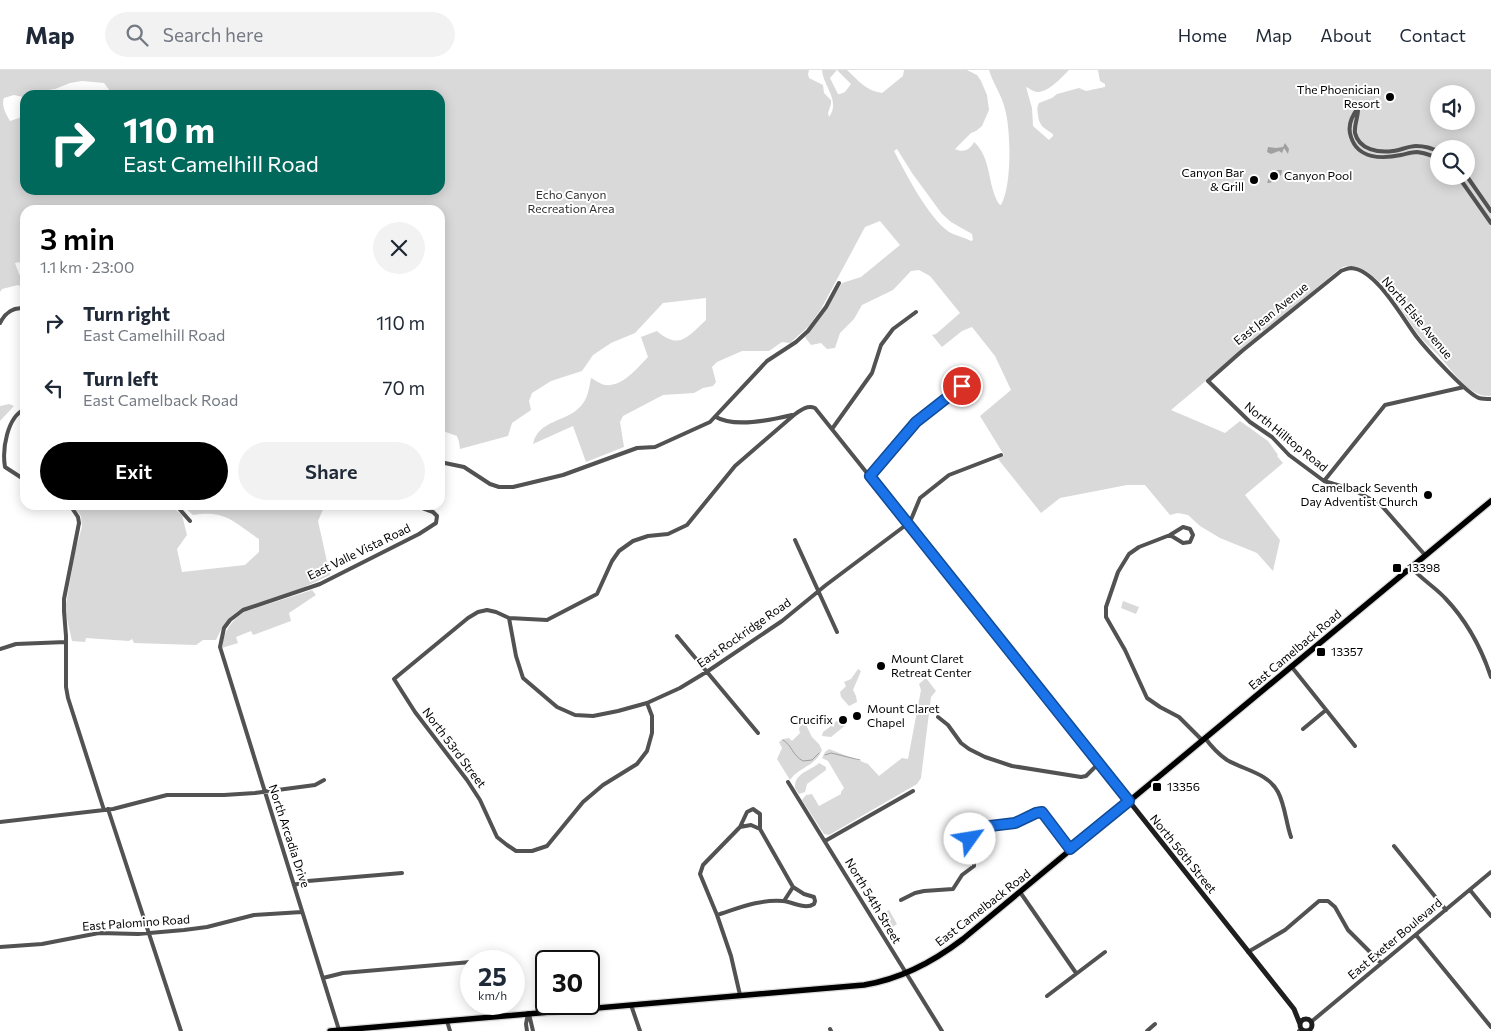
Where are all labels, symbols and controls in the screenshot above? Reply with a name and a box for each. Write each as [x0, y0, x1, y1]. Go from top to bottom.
search box [105, 12, 455, 57]
text: Map [25, 20, 75, 49]
icon: search [123, 21, 151, 49]
text: Search here [163, 23, 263, 46]
text: Home [1178, 24, 1227, 46]
text: Map [1255, 24, 1292, 46]
text: About [1320, 24, 1372, 46]
text: Contact [1400, 24, 1466, 46]
place label: The Phoenician Resort [1297, 82, 1380, 110]
map controls [1430, 85, 1475, 185]
button: sound [1430, 85, 1475, 130]
marker: The Phoenician Resort [1384, 91, 1396, 103]
text: 110 m [123, 107, 215, 150]
icon: right [40, 110, 105, 175]
button: search [1430, 140, 1475, 185]
text: East Camelhill Road [123, 150, 319, 177]
place label: Canyon Bar & Grill [1182, 165, 1244, 193]
place label: Canyon Pool [1284, 168, 1352, 182]
marker: Canyon Pool [1268, 170, 1280, 182]
marker: Canyon Bar & Grill [1248, 174, 1260, 186]
park label: Echo Canyon Recreation Area [528, 187, 614, 215]
text: 3 min [40, 219, 115, 256]
button: close [373, 222, 425, 274]
text: 1.1 km · 23:00 [40, 257, 134, 276]
street label: North Elsie Avenue [1379, 274, 1456, 361]
street label: East Jean Avenue [1230, 279, 1311, 348]
text: Turn right [83, 302, 170, 325]
icon: right [40, 309, 68, 337]
text: 110 m [376, 311, 425, 334]
text: East Camelhill Road [83, 325, 225, 344]
pin [941, 365, 983, 407]
text: Turn left [83, 367, 158, 390]
icon: arrive [948, 372, 976, 400]
icon: left [40, 374, 68, 402]
text: 70 m [382, 376, 425, 399]
text: East Camelback Road [83, 390, 238, 409]
street label: North Hilltop Road [1242, 398, 1331, 474]
button: Exit [40, 442, 228, 500]
button: Share [238, 442, 425, 500]
place label: Camelback Seventh Day Adventist Church [1301, 480, 1418, 508]
marker: Camelback Seventh Day Adventist Church [1422, 489, 1434, 501]
street label: East Valle Vista Road [305, 520, 412, 582]
place label: 13398 [1407, 560, 1440, 574]
marker: 13398 [1391, 562, 1403, 574]
street label: East Rockridge Road [694, 595, 793, 670]
street label: East Camelback Road [1245, 606, 1344, 692]
place label: 13357 [1331, 644, 1363, 658]
marker: 13357 [1315, 646, 1327, 658]
place label: Mount Claret Retreat Center [891, 651, 972, 679]
marker: Mount Claret Retreat Center [875, 660, 887, 672]
place label: Mount Claret Chapel [867, 701, 940, 729]
street label: North 53rd Street [420, 705, 489, 790]
marker: Mount Claret Chapel [851, 710, 863, 722]
place label: Crucifix [790, 712, 834, 726]
marker: Crucifix [837, 714, 849, 726]
place label: 13356 [1167, 779, 1200, 793]
marker: 13356 [1151, 781, 1163, 793]
street label: North Arcadia Drive [267, 782, 313, 889]
street label: North 56th Street [1148, 811, 1220, 896]
position arrow [943, 812, 995, 864]
street label: North 54th Street [843, 855, 905, 946]
street label: East Camelback Road [932, 866, 1033, 949]
street label: East Exeter Boulevard [1344, 895, 1444, 982]
street label: East Palomino Road [82, 911, 190, 933]
speed limit sign: 30 [535, 950, 600, 1015]
text: 25 [478, 961, 507, 991]
text: km/h [478, 988, 507, 1002]

